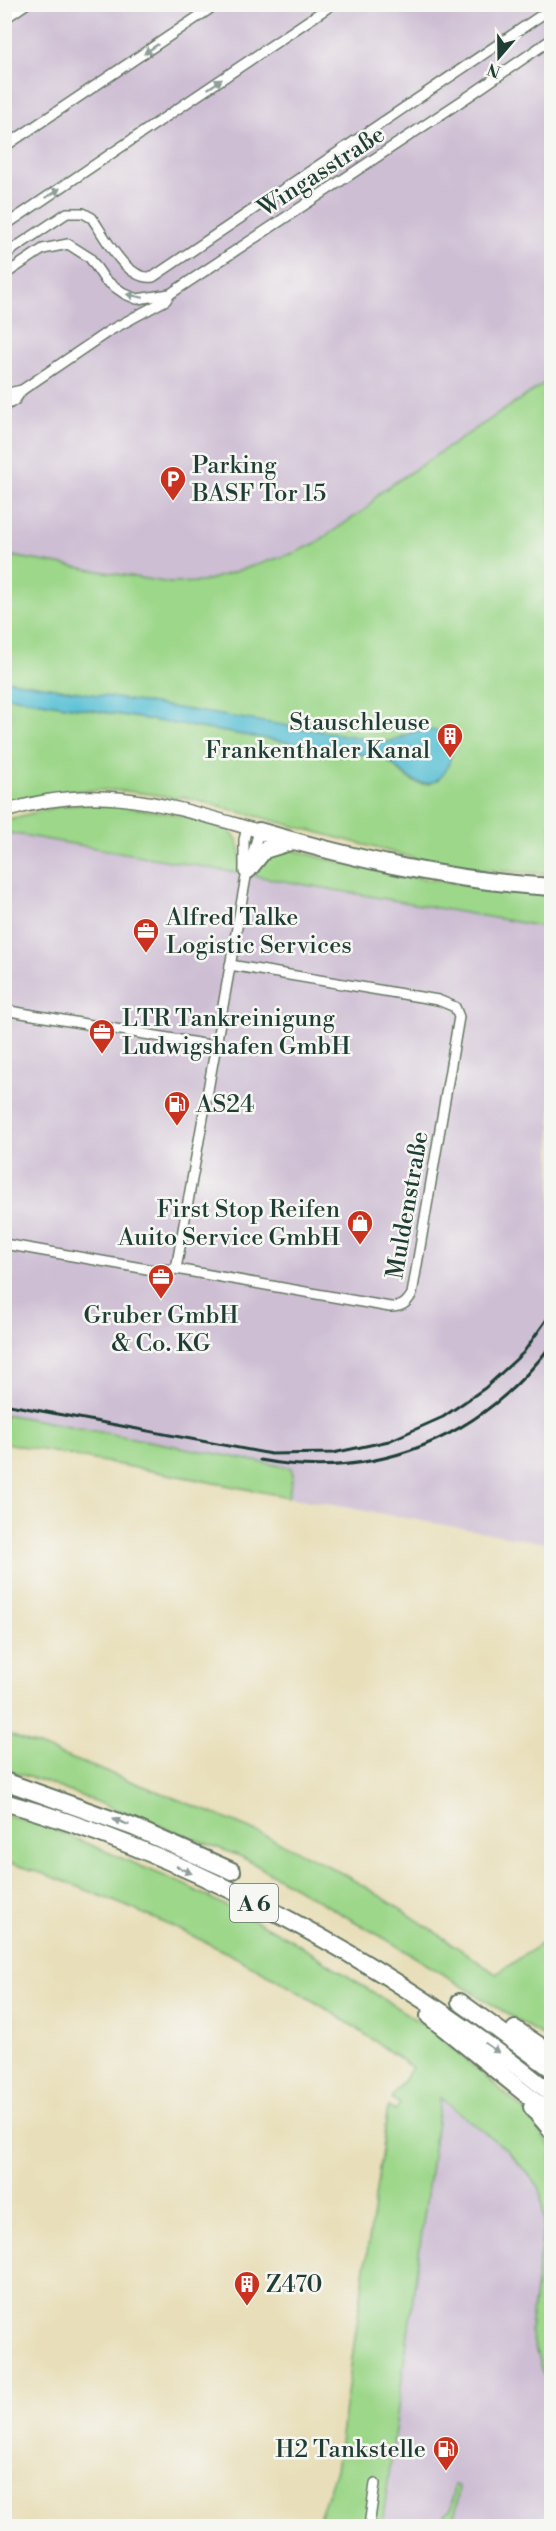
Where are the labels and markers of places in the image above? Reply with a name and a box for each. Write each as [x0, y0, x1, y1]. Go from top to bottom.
place label: Parking BASF Tor 15 [191, 451, 326, 509]
parking icon: Parking BASF Tor 15 [158, 464, 188, 502]
place label: Stauschleuse Frankenthaler Kanal [205, 708, 430, 766]
building icon: Stauschleuse Frankenthaler Kanal [435, 721, 465, 759]
place label: Alfred Talke Logistic Services [165, 903, 352, 961]
office icon: Alfred Talke Logistic Services [131, 916, 161, 954]
place label: LTR Tankreinigung Ludwigshafen GmbH [122, 1004, 350, 1062]
office icon: LTR Tankreinigung Ludwigshafen GmbH [87, 1017, 117, 1055]
fuel station icon: AS24 [162, 1089, 192, 1127]
place label: AS24 [195, 1090, 254, 1120]
place label: First Stop Reifen Auito Service GmbH [117, 1195, 340, 1253]
shop icon: First Stop Reifen Auito Service GmbH [345, 1208, 375, 1246]
office icon: Gruber GmbH & Co. KG [146, 1262, 176, 1300]
place label: Gruber GmbH & Co. KG [83, 1301, 239, 1359]
building icon: Z470 [232, 2269, 262, 2307]
place label: Z470 [266, 2270, 322, 2300]
fuel station icon: H2 Tankstelle [431, 2434, 461, 2472]
place label: H2 Tankstelle [275, 2435, 426, 2465]

